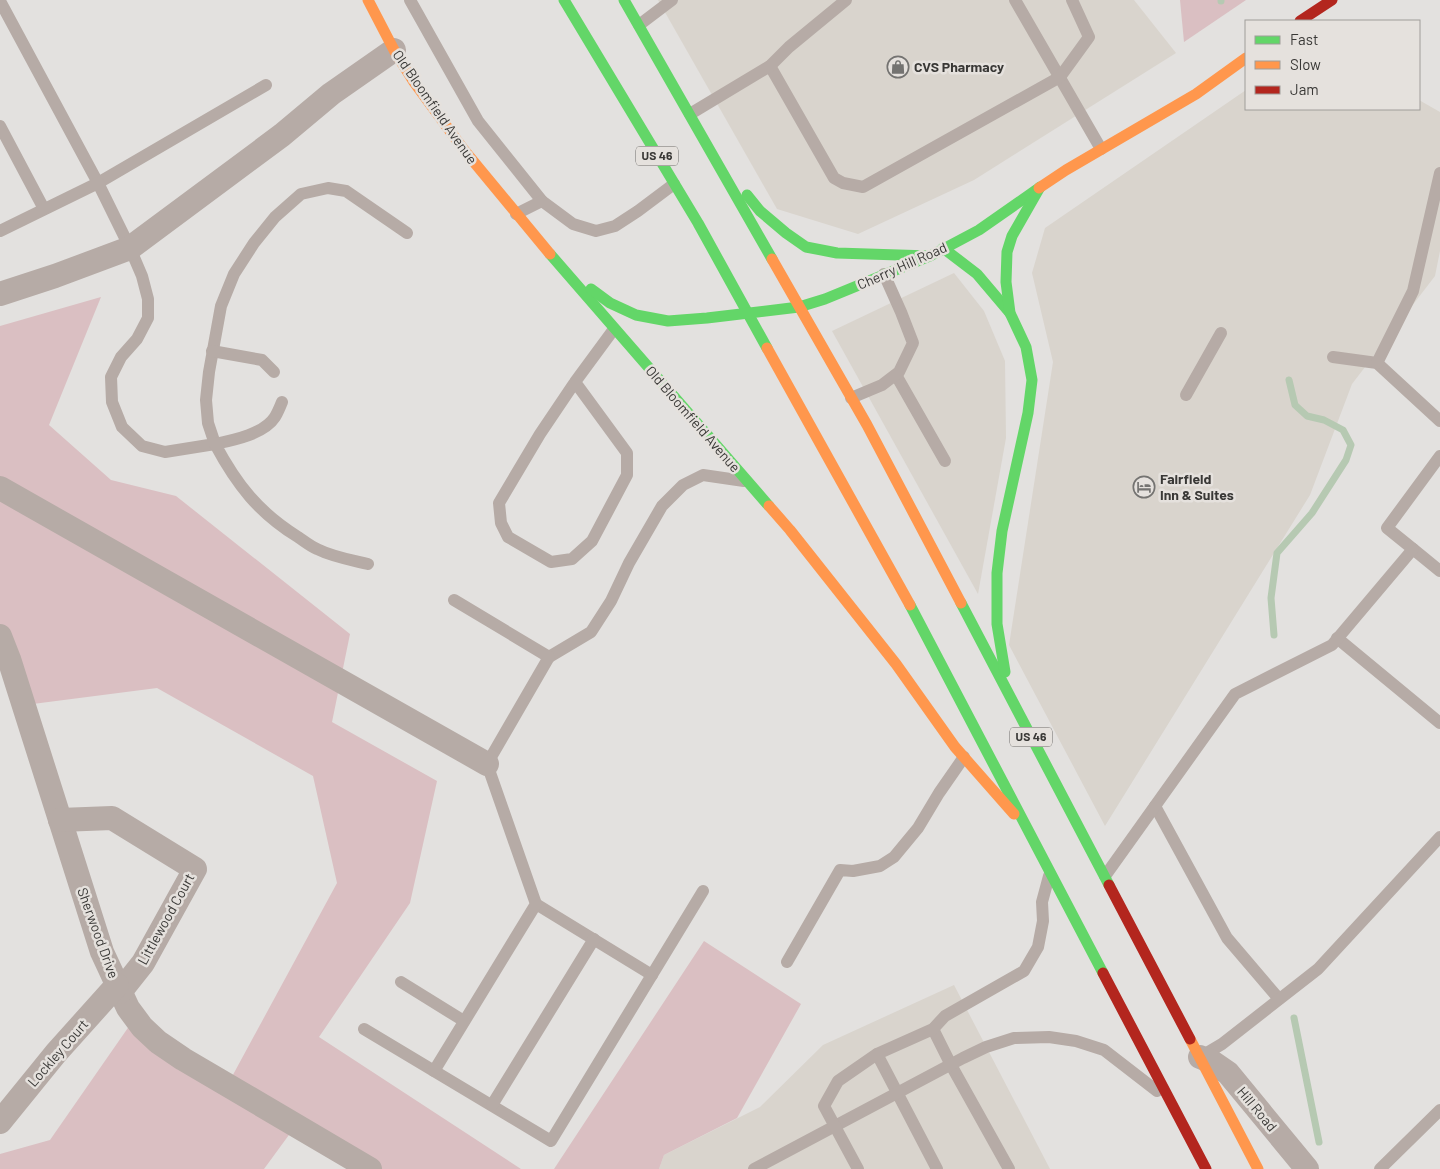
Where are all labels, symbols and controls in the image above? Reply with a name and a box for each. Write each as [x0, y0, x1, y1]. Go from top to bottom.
legend [1245, 20, 1420, 110]
text: Fast [1290, 30, 1318, 48]
street label: Old Bloomfield Avenue [390, 46, 481, 167]
shop icon: CVS Pharmacy [886, 55, 910, 79]
text: Slow [1290, 55, 1321, 73]
place label: CVS Pharmacy [914, 58, 1004, 75]
text: Jam [1290, 80, 1319, 98]
road number: US 46 [636, 146, 678, 166]
street label: Cherry Hill Road [854, 238, 949, 293]
street label: Old Bloomfield Avenue [643, 362, 744, 475]
place label: Fairfield Inn & Suites [1160, 470, 1234, 503]
hotel icon: Fairfield Inn & Suites [1132, 475, 1156, 499]
road number: US 46 [1010, 728, 1052, 746]
street label: Littlewood Court [133, 870, 198, 967]
street label: Sherwood Drive [74, 885, 123, 981]
street label: Lockley Court [24, 1016, 91, 1090]
street label: Hill Road [1234, 1083, 1281, 1134]

